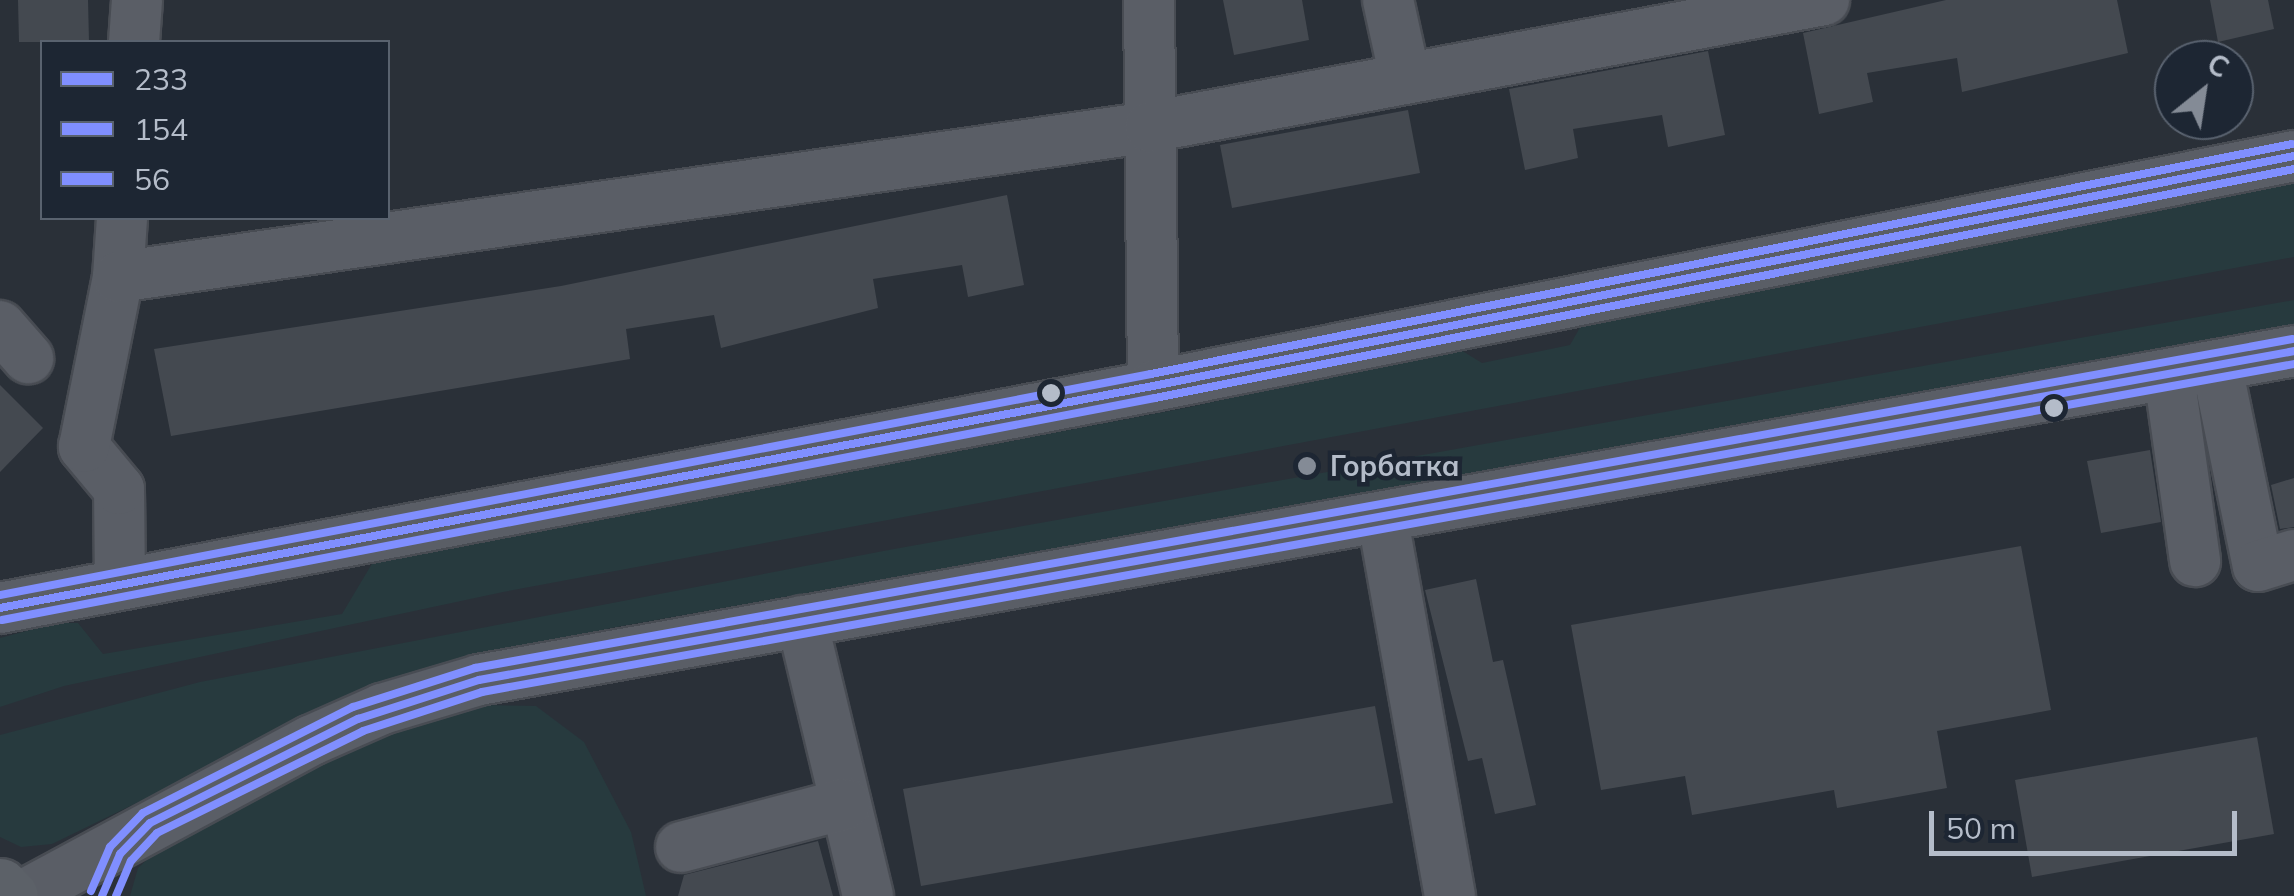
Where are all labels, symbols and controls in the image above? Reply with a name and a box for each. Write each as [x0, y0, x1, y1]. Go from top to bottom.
legend [40, 40, 390, 220]
north arrow [2154, 40, 2254, 140]
text: С [2201, 45, 2235, 85]
text: 233 [134, 60, 188, 98]
text: 154 [134, 110, 188, 148]
text: 56 [134, 160, 170, 198]
unlabelled marker [1041, 383, 1061, 403]
unlabelled marker [2044, 398, 2064, 418]
place label: Горбатка [1330, 449, 1459, 483]
marker: Горбатка [1294, 453, 1320, 479]
scale bar [1934, 791, 2242, 853]
text: 50 m [1946, 809, 2016, 847]

